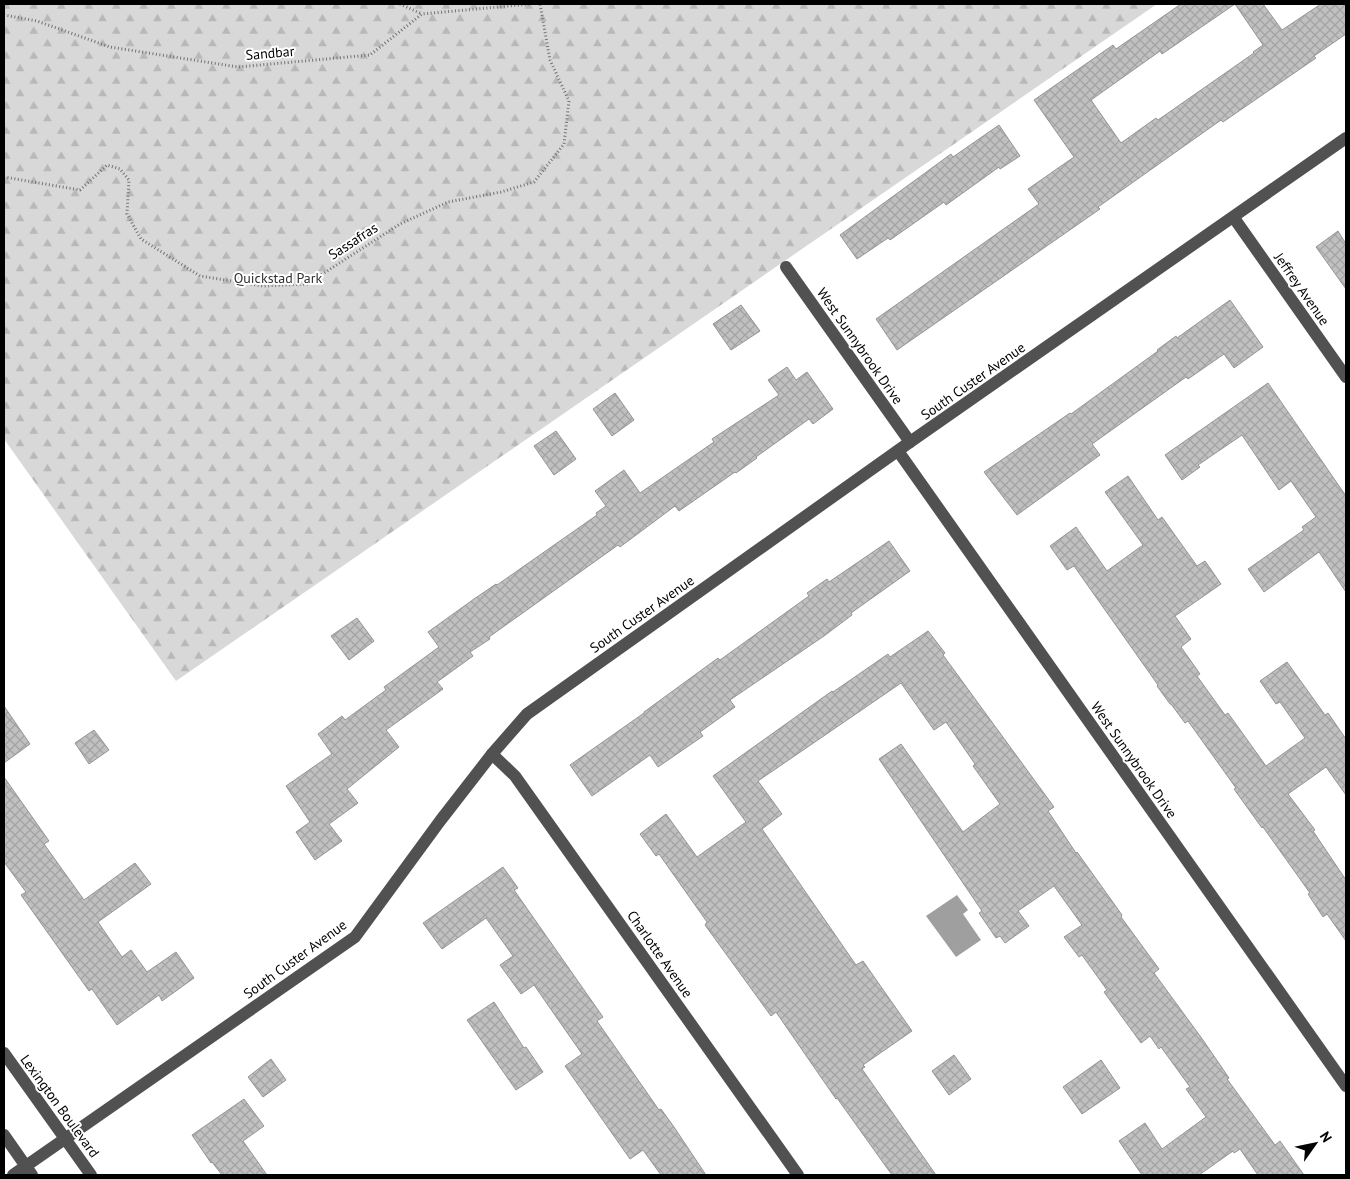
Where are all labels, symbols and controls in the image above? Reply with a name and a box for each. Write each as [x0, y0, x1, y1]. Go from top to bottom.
street label: Sandbar [245, 42, 295, 64]
street label: Sassafras [325, 218, 381, 264]
street label: Jeffrey Avenue [1270, 248, 1334, 329]
park label: Quickstad Park [234, 269, 323, 287]
street label: West Sunnybrook Drive [813, 284, 907, 408]
street label: South Custer Avenue [917, 338, 1029, 424]
street label: South Custer Avenue [586, 571, 698, 657]
street label: West Sunnybrook Drive [1087, 698, 1181, 822]
street label: Charlotte Avenue [623, 907, 697, 1001]
street label: South Custer Avenue [240, 915, 350, 1003]
street label: Lexington Boulevard [17, 1051, 103, 1161]
north arrow [1290, 1119, 1340, 1169]
text: N [1316, 1128, 1336, 1146]

